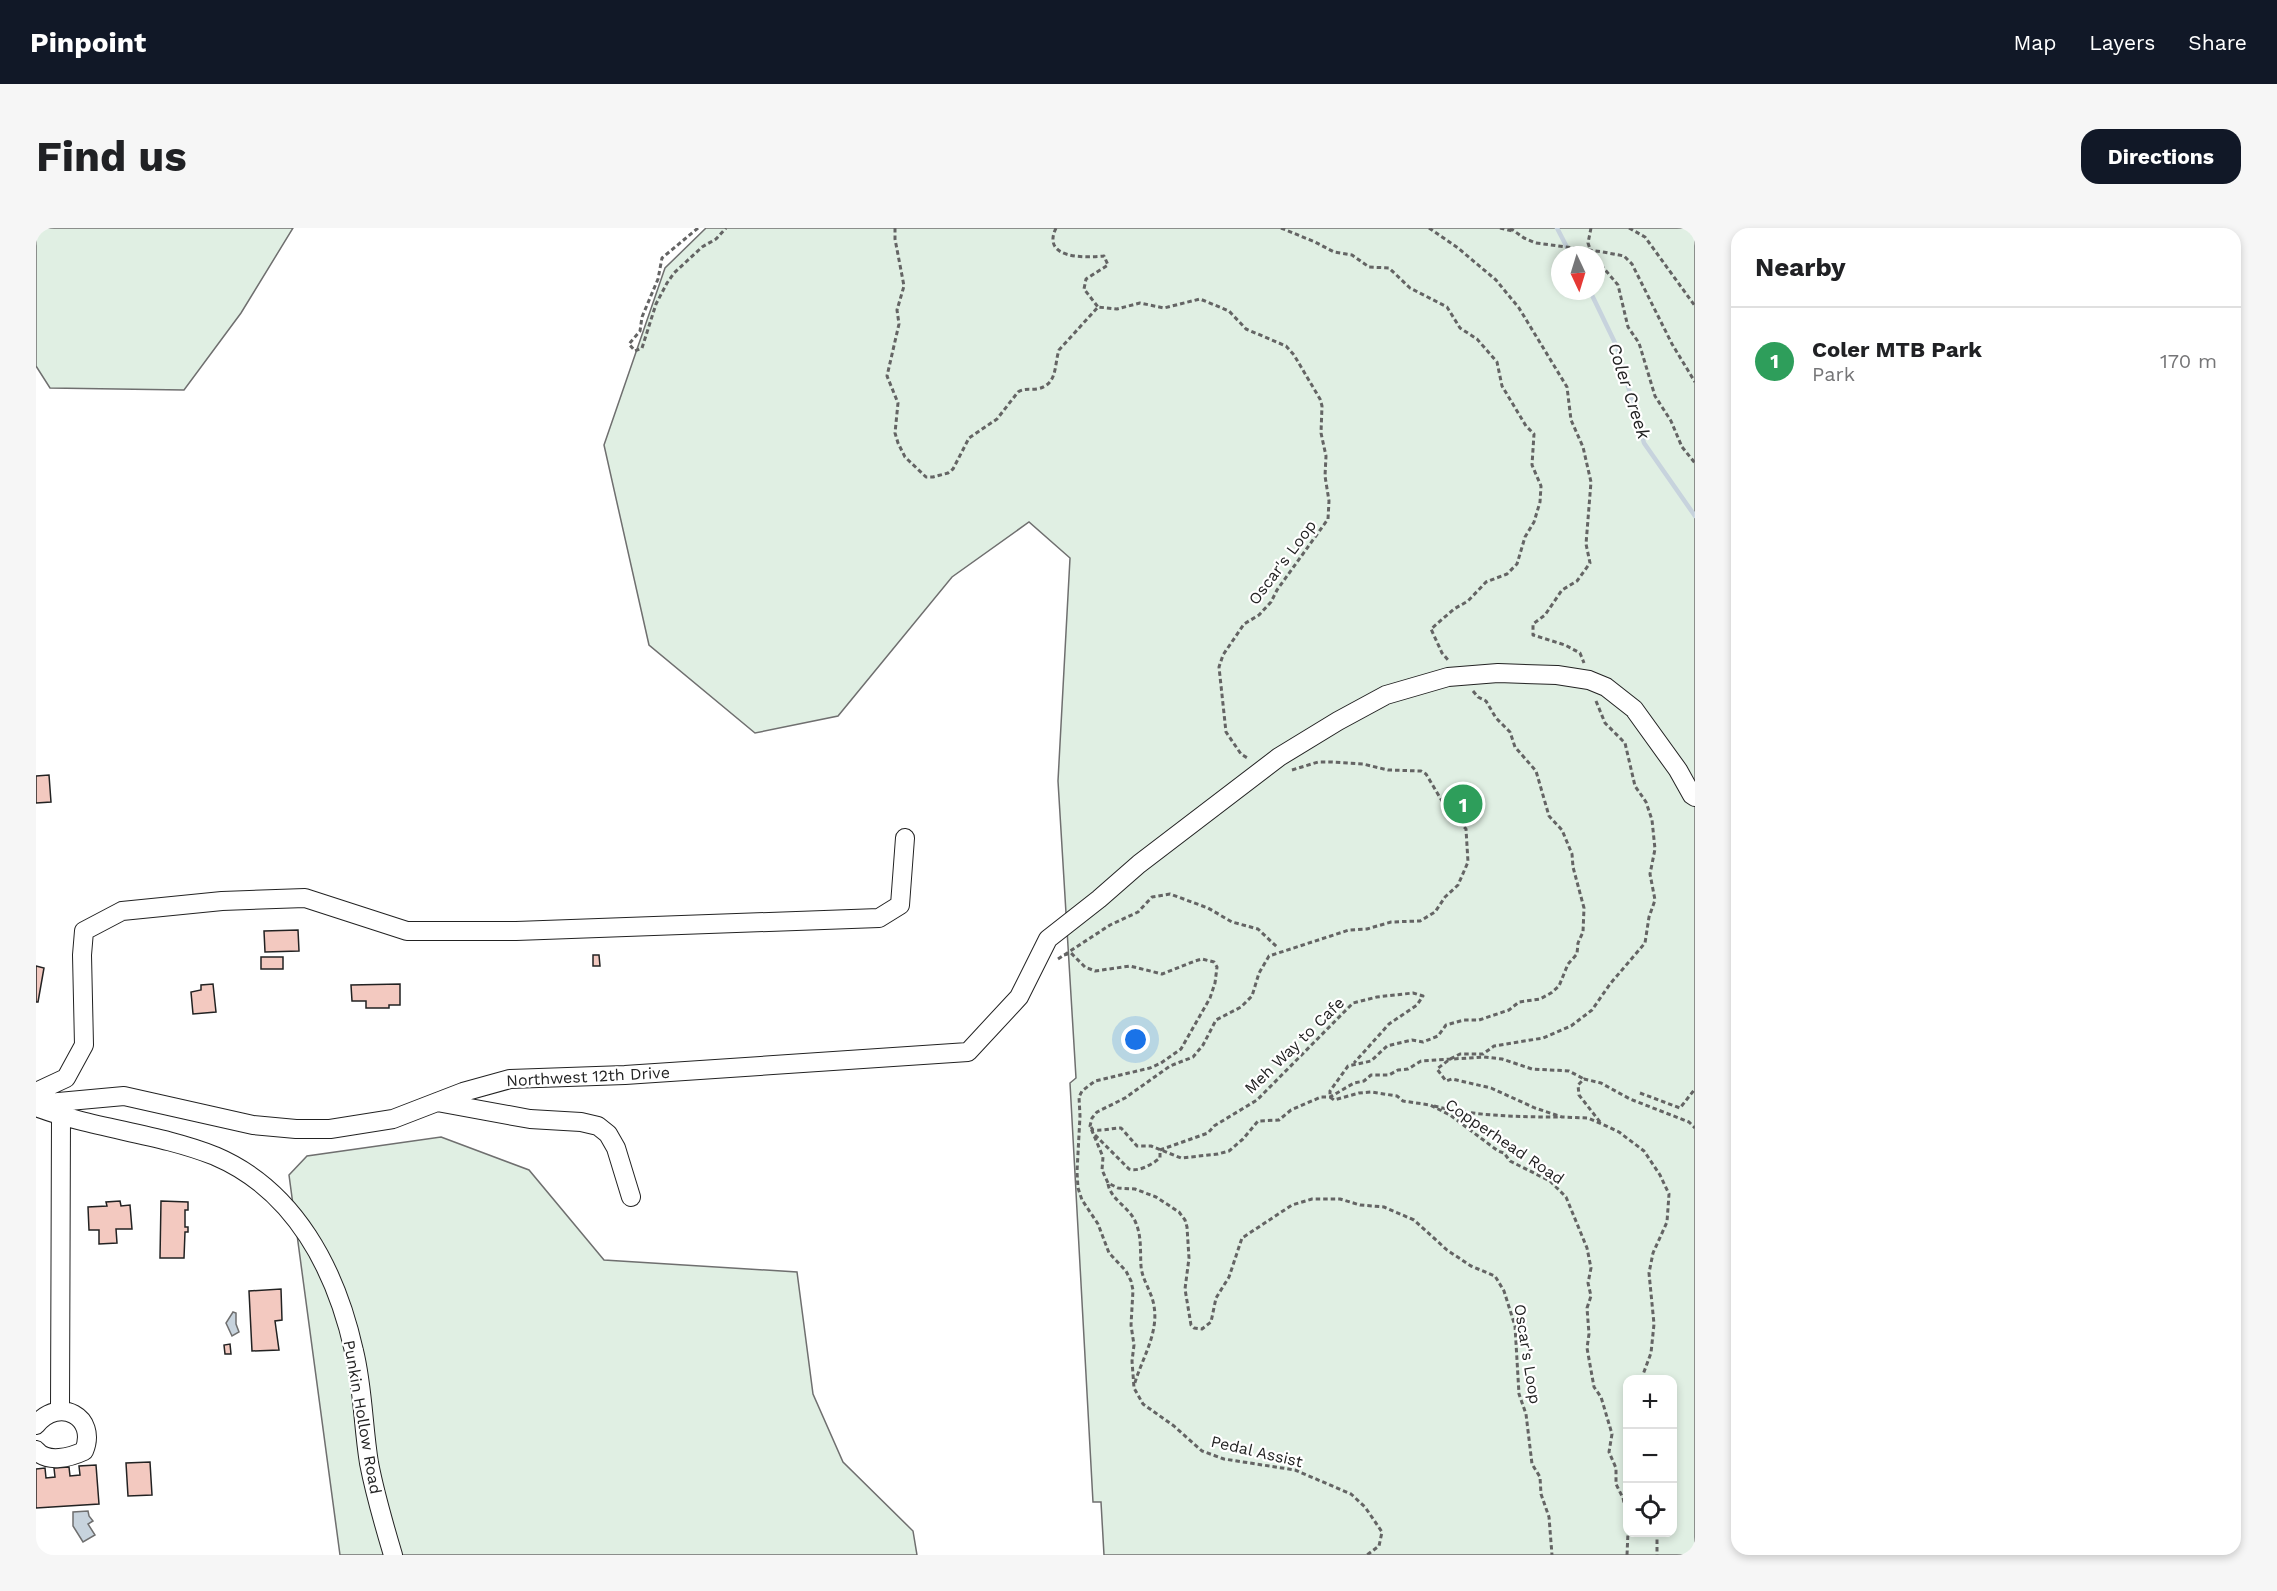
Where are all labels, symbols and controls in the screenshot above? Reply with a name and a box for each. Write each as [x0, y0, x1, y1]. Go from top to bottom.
text: Pinpoint [30, 26, 146, 59]
text: Map [2013, 30, 2056, 55]
text: Layers [2089, 30, 2155, 55]
text: Share [2188, 30, 2247, 55]
button: Directions [2081, 129, 2241, 184]
text: Find us [36, 132, 187, 181]
north arrow [1551, 246, 1605, 300]
text: Nearby [1755, 252, 1846, 282]
text: Coler MTB Park [1812, 337, 1982, 362]
water label: Coler Creek [1604, 340, 1655, 443]
text: 1 [1770, 349, 1779, 373]
text: 170 m [2160, 349, 2217, 373]
text: Park [1812, 362, 1855, 386]
street label: Oscar's Loop [1244, 516, 1320, 608]
pin: 1 [1444, 782, 1482, 826]
street label: Meh Way to Cafe [1241, 993, 1348, 1098]
your location [1121, 1025, 1150, 1054]
street label: Northwest 12th Drive [506, 1063, 670, 1090]
street label: Copperhead Road [1442, 1095, 1568, 1188]
street label: Oscar's Loop [1510, 1303, 1545, 1405]
street label: Punkin Hollow Road [340, 1339, 385, 1496]
map controls [1623, 1375, 1677, 1537]
button: + [1623, 1375, 1677, 1429]
button: − [1623, 1429, 1677, 1483]
street label: Pedal Assist [1209, 1432, 1305, 1471]
button: locate [1623, 1483, 1677, 1537]

